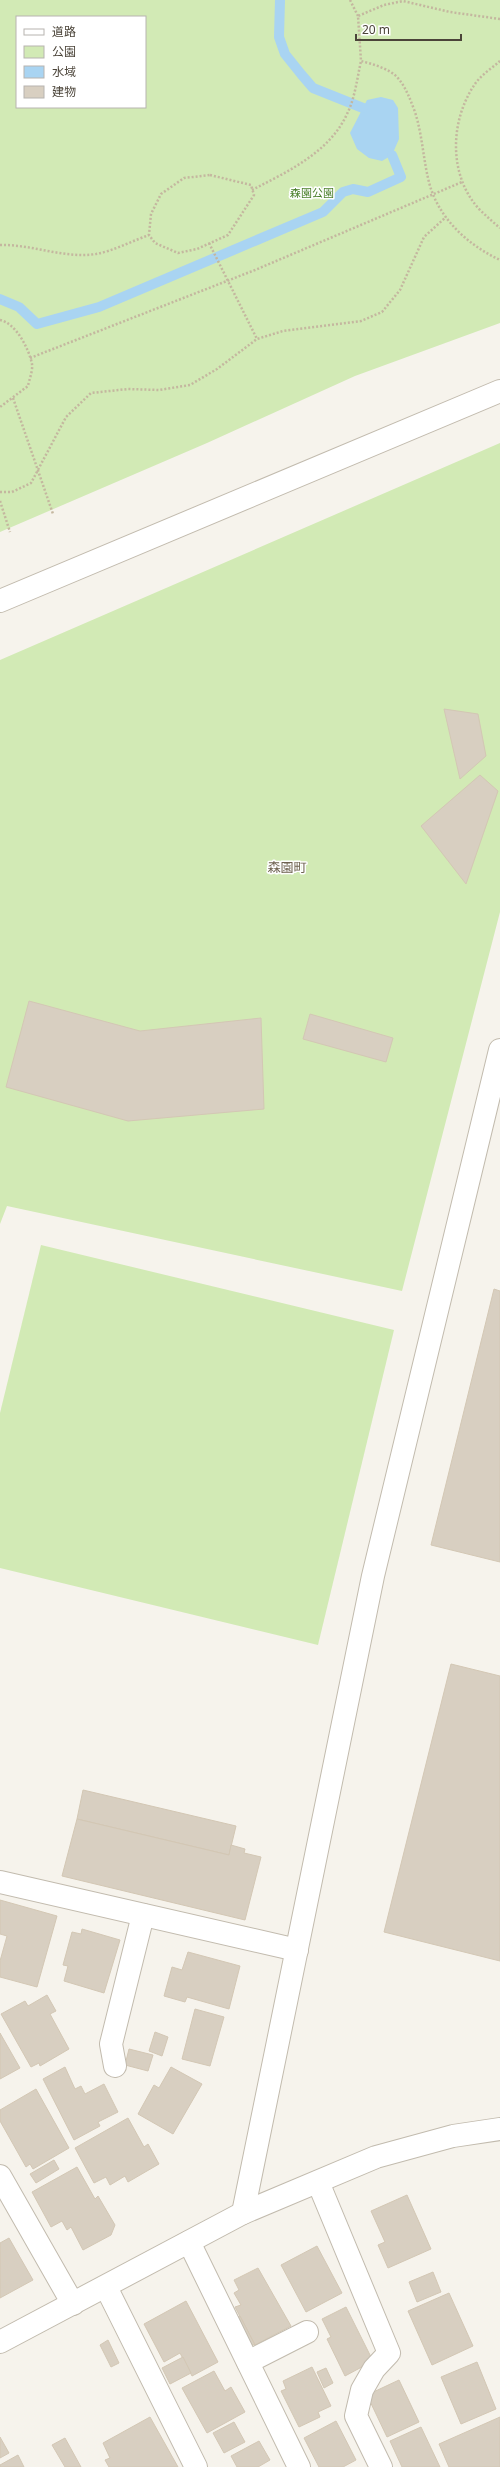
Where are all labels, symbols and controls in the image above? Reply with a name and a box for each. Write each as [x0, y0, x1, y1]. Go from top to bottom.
legend [16, 16, 146, 108]
scale bar [356, 16, 461, 42]
text: 20 m [362, 21, 390, 38]
text: 道路 [52, 23, 76, 40]
text: 公園 [52, 43, 76, 60]
text: 水域 [52, 63, 76, 80]
text: 建物 [52, 83, 76, 100]
park label: 森園公園 [290, 185, 334, 200]
district label: 森園町 [267, 858, 307, 876]

